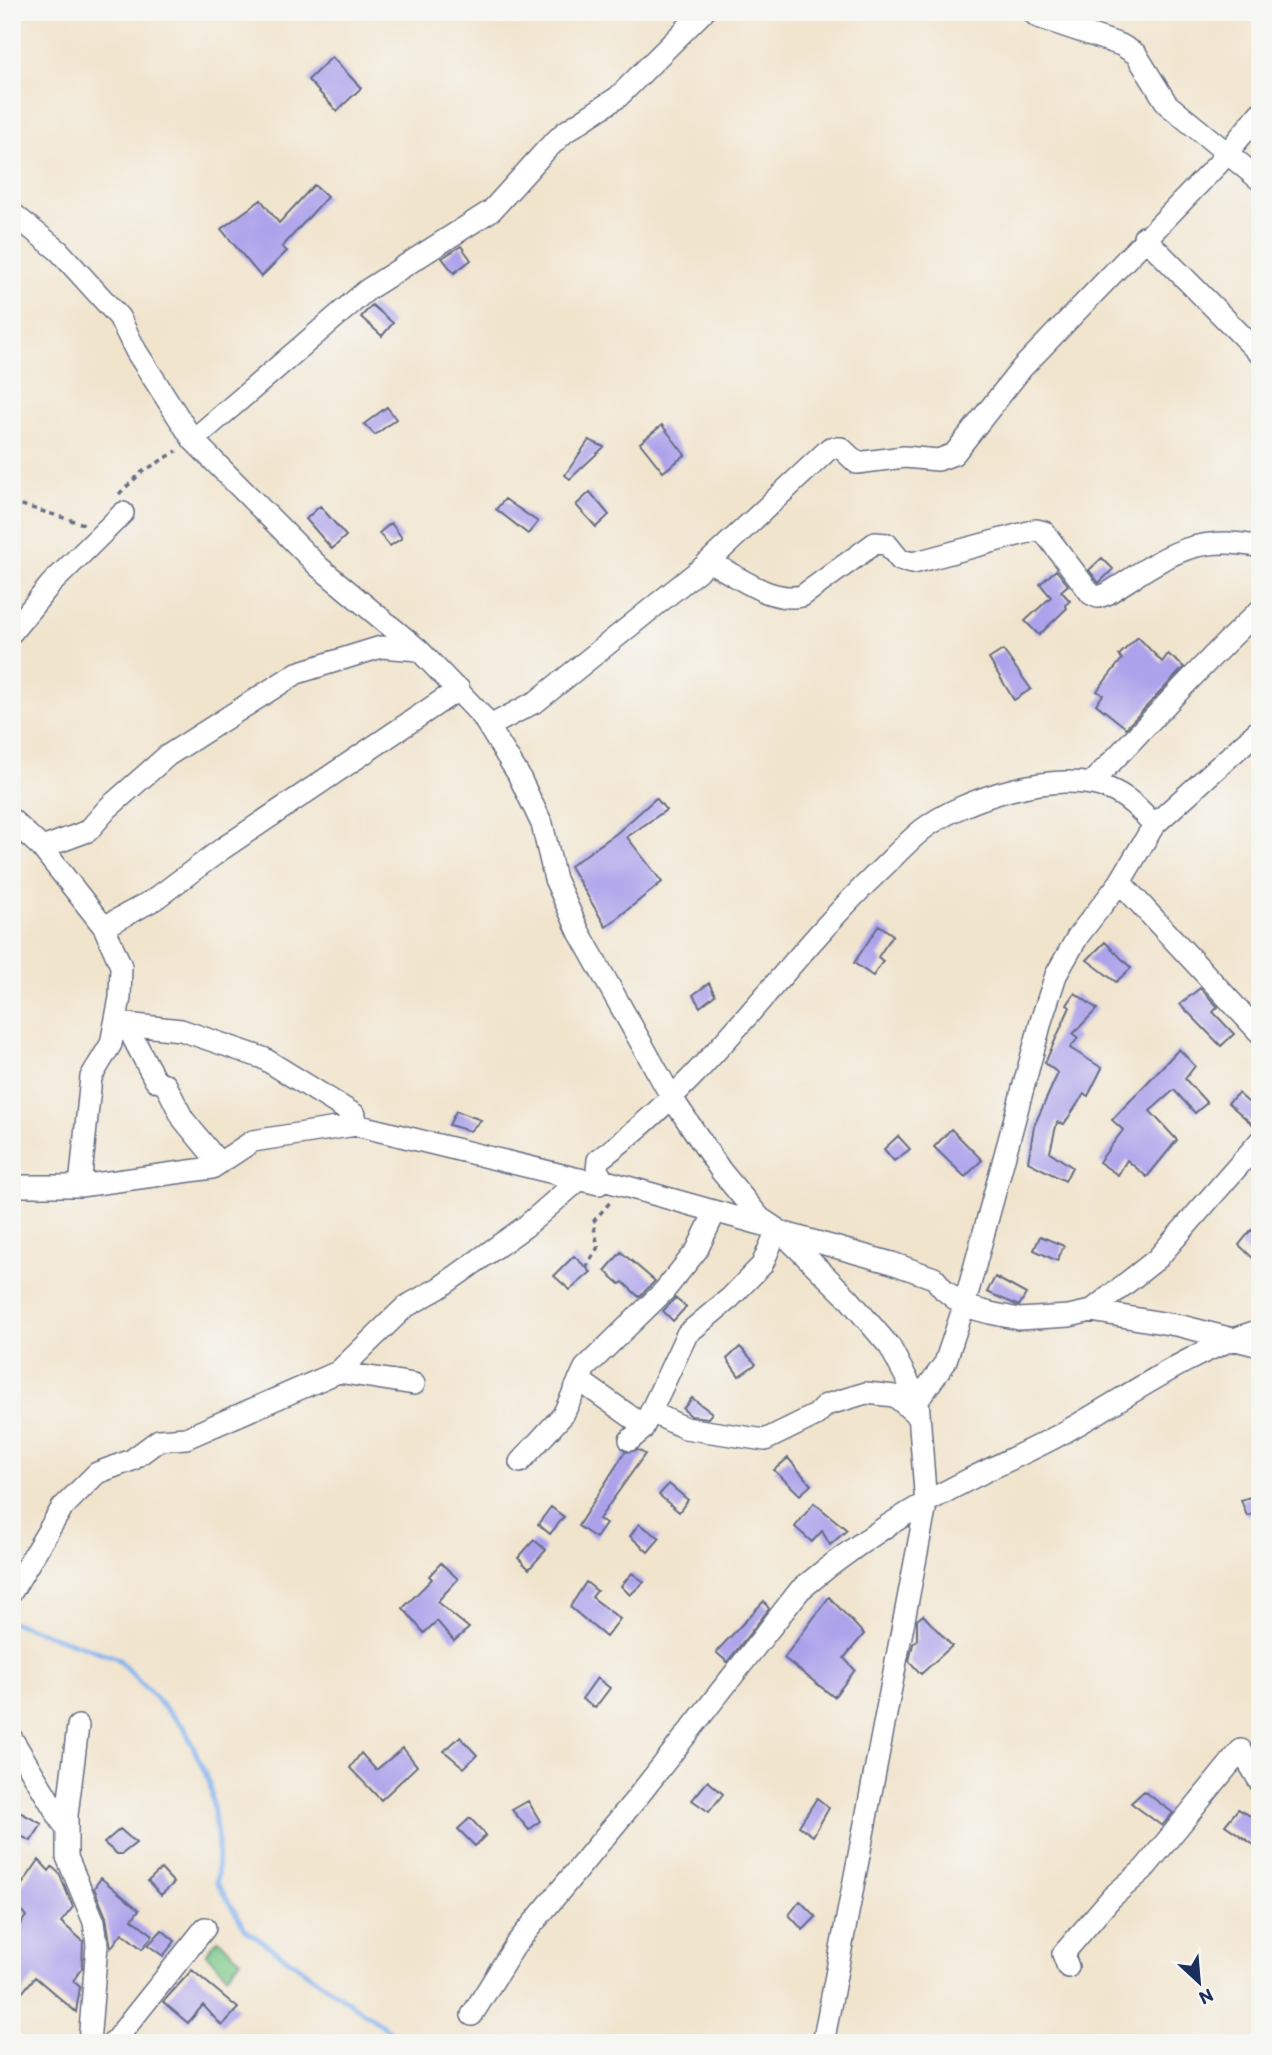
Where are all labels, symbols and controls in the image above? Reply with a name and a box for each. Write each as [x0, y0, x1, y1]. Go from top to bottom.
north arrow [1164, 1946, 1234, 2016]
text: N [1195, 1984, 1217, 2010]

